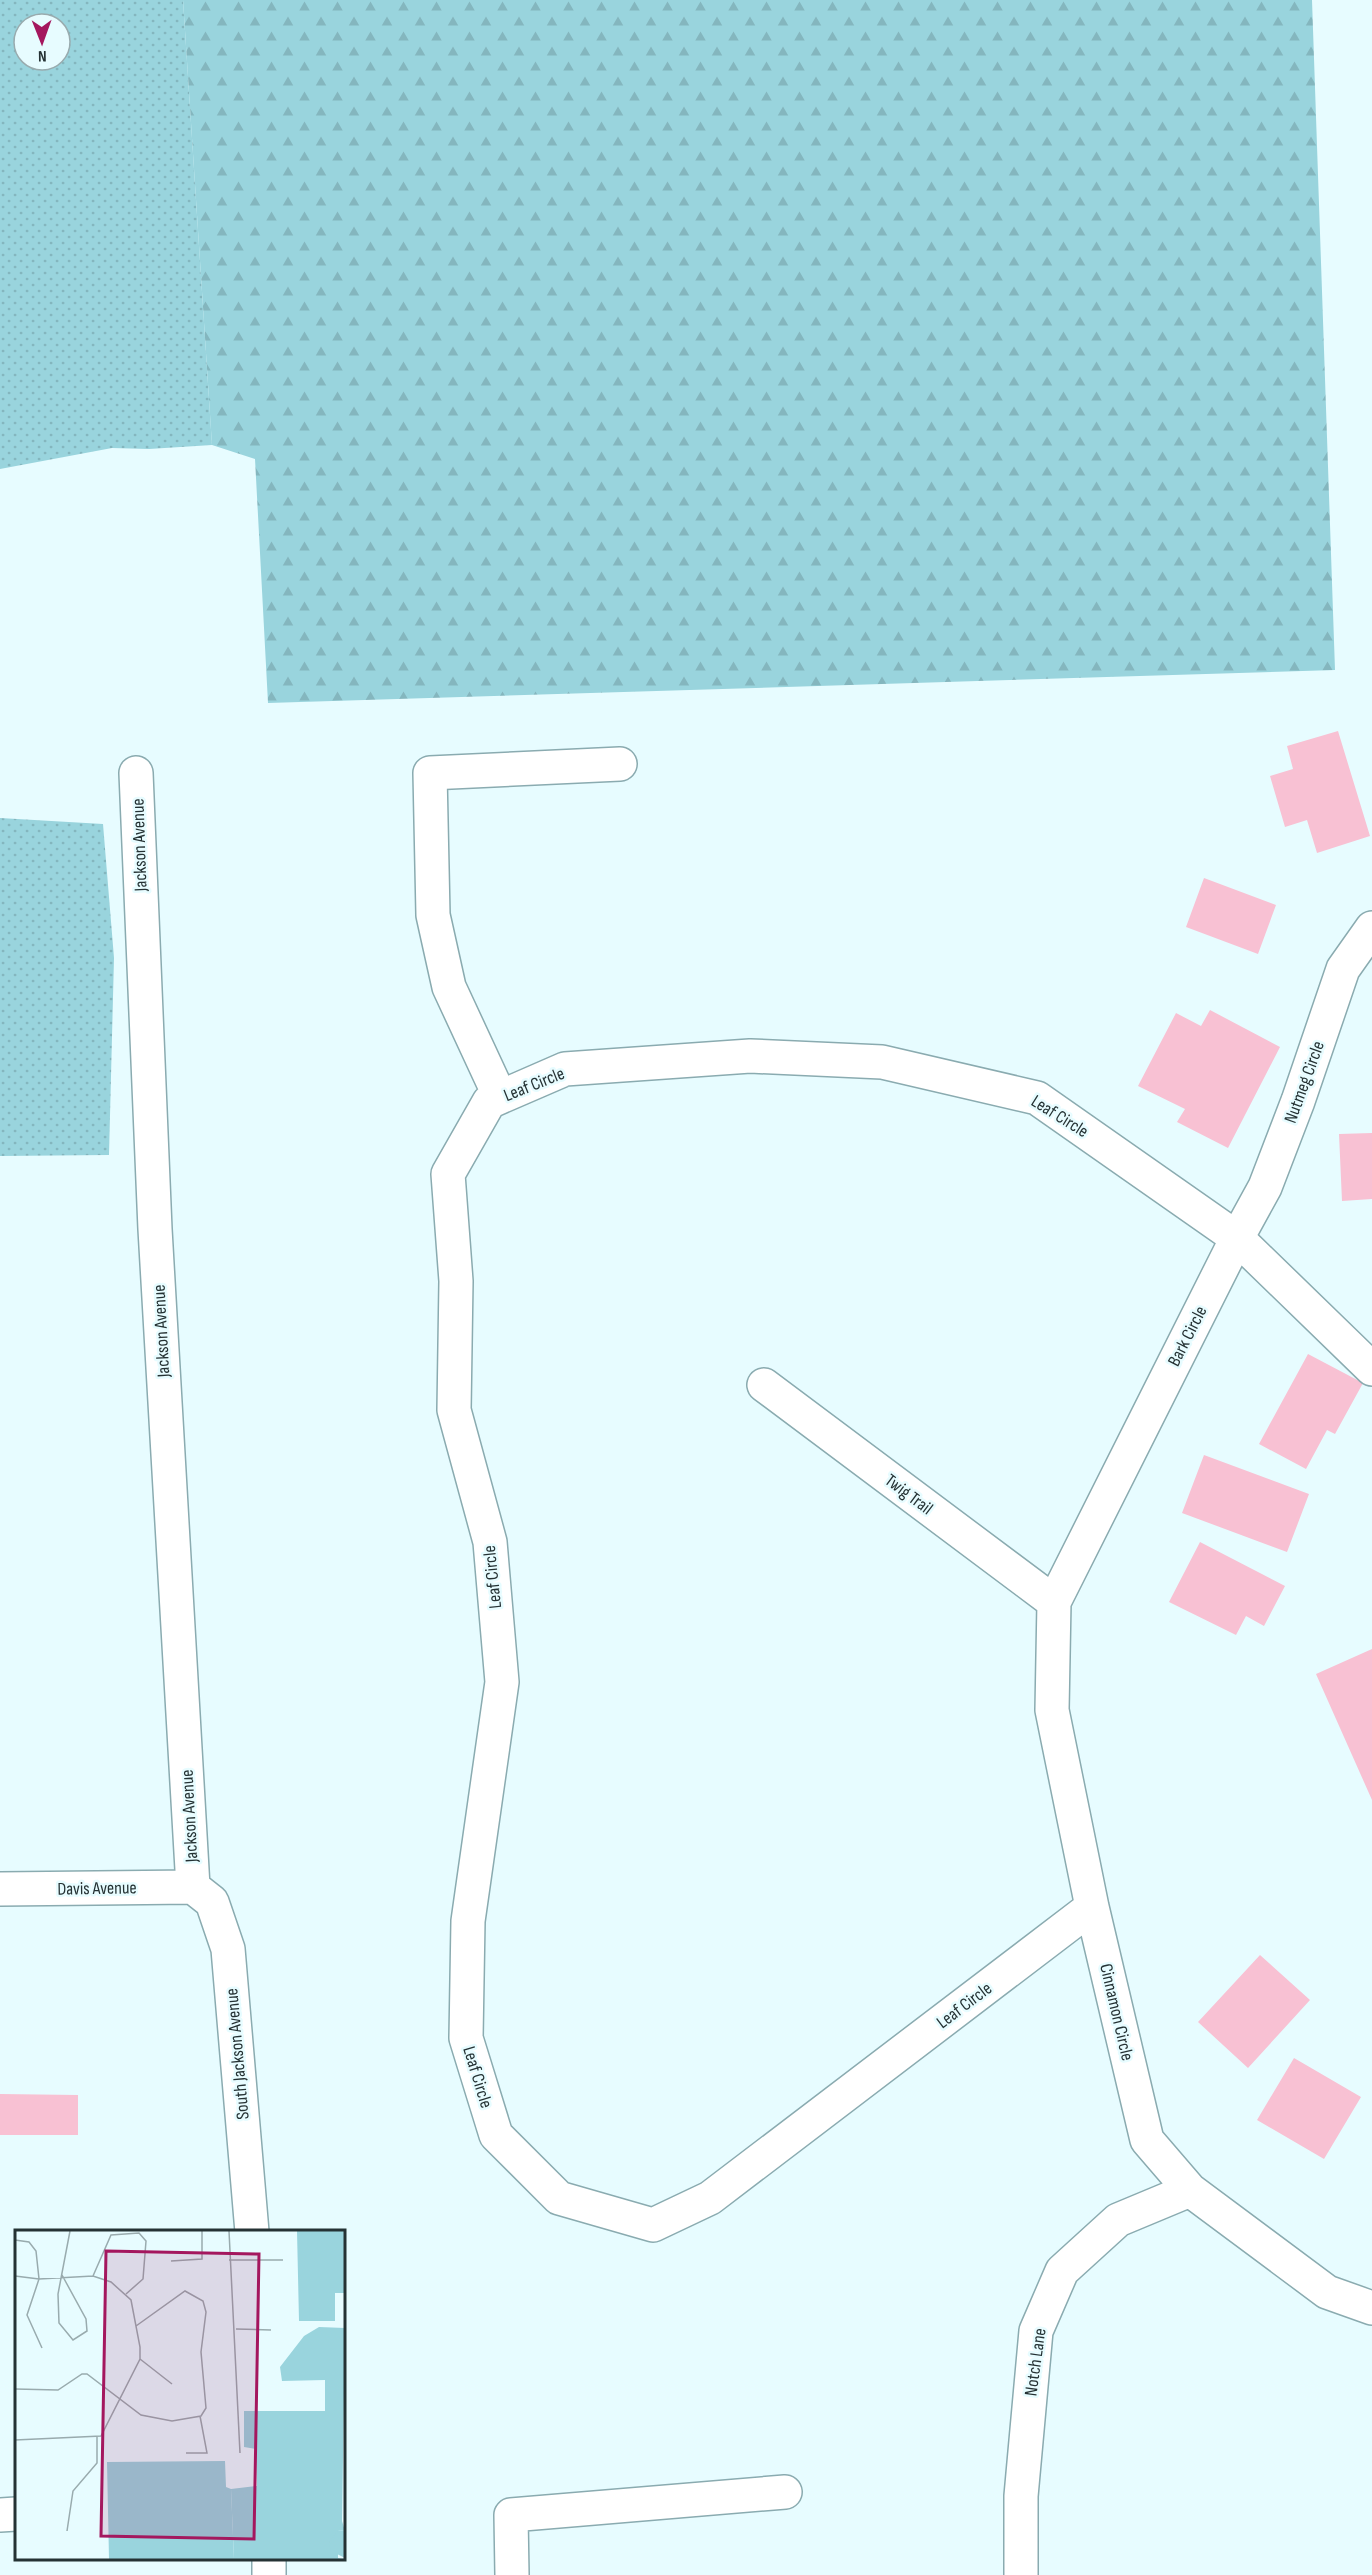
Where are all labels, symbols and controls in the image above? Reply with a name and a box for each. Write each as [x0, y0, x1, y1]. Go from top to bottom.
north arrow [12, 12, 72, 72]
text: N [38, 46, 47, 65]
street label: Jackson Avenue [127, 798, 152, 893]
street label: Nutmeg Circle [1280, 1038, 1329, 1126]
street label: Leaf Circle [501, 1063, 568, 1106]
street label: Leaf Circle [1027, 1091, 1092, 1142]
street label: Jackson Avenue [149, 1284, 174, 1379]
street label: Bark Circle [1163, 1303, 1211, 1370]
street label: Twig Trail [881, 1470, 937, 1519]
street label: Leaf Circle [479, 1544, 506, 1610]
street label: Jackson Avenue [177, 1769, 202, 1864]
street label: Davis Avenue [57, 1877, 137, 1900]
street label: Cinnamon Circle [1095, 1962, 1138, 2063]
street label: Leaf Circle [933, 1978, 996, 2033]
street label: South Jackson Avenue [221, 1987, 254, 2120]
street label: Leaf Circle [458, 2044, 497, 2111]
inset map [15, 2230, 345, 2560]
street label: Notch Lane [1020, 2327, 1051, 2397]

